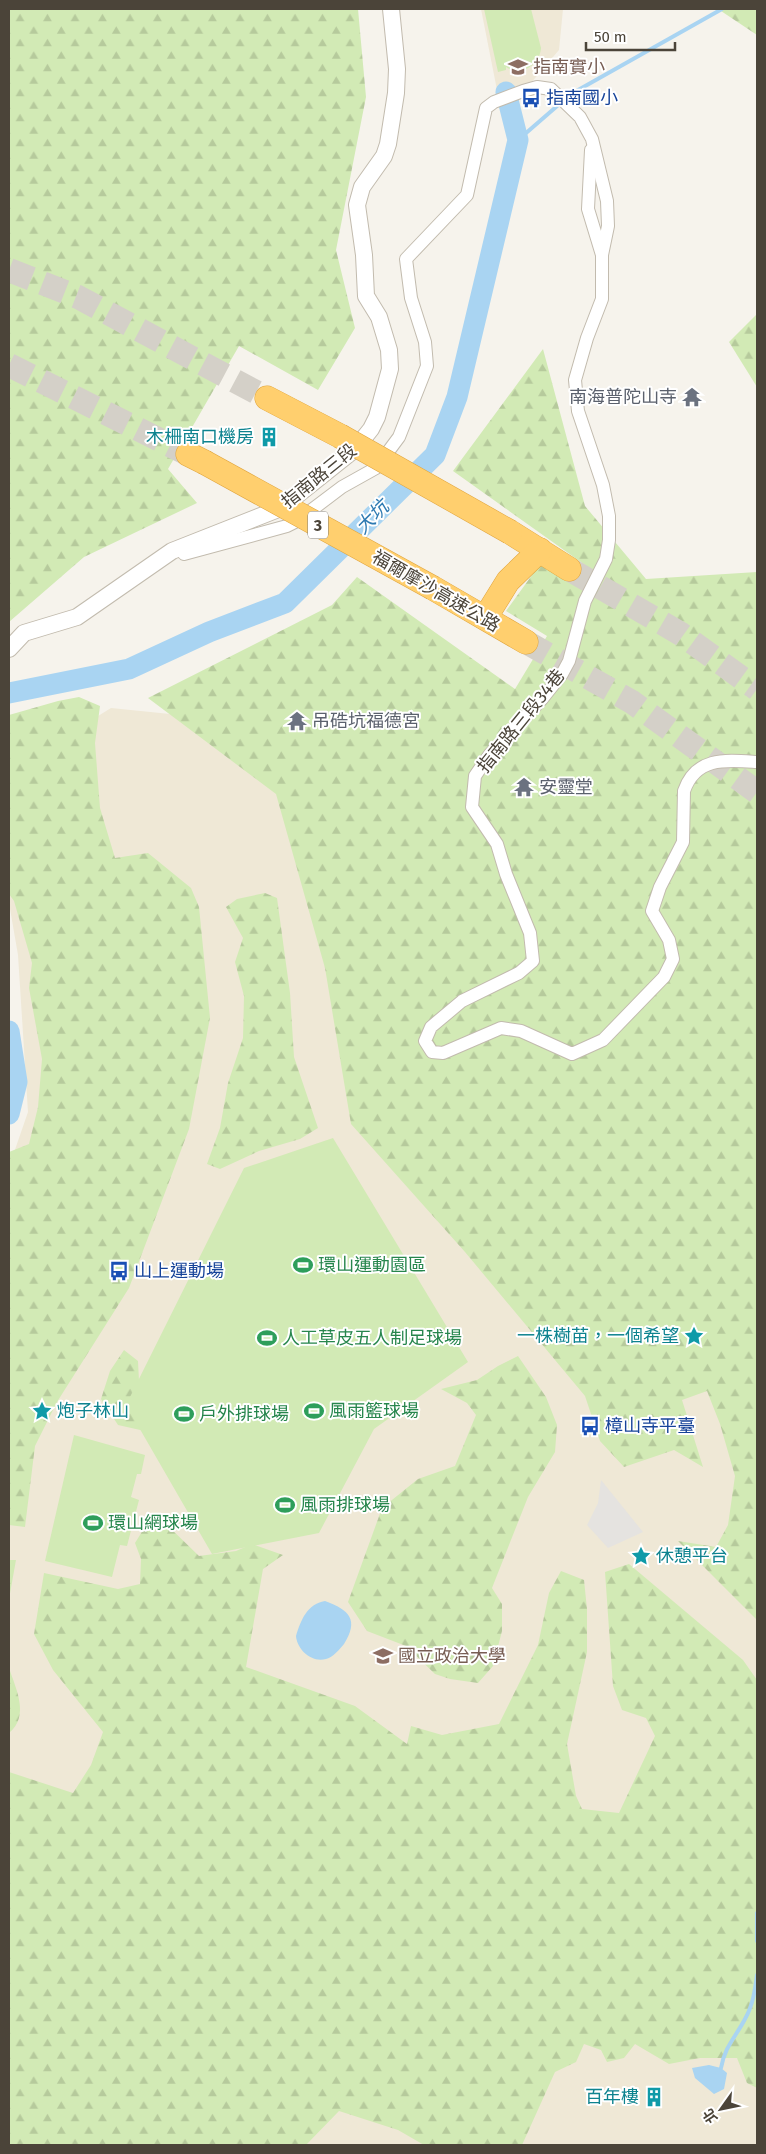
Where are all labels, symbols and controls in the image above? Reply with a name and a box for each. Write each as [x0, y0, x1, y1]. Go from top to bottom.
scale bar [586, 20, 675, 52]
text: 50 m [594, 28, 627, 46]
school or university icon: 指南實小 [507, 56, 529, 78]
place label: 指南實小 [533, 56, 605, 78]
bus stop icon: 指南國小 [520, 87, 542, 109]
place label: 指南國小 [546, 87, 618, 109]
place label: 南海普陀山寺 [569, 386, 677, 408]
temple icon: 南海普陀山寺 [681, 386, 703, 408]
place label: 木柵南口機房 [146, 426, 254, 448]
building icon: 木柵南口機房 [258, 426, 280, 448]
street label: 指南路三段 [277, 439, 361, 513]
water label: 大坑 [350, 493, 396, 539]
road number: 3 [308, 512, 328, 538]
street label: 福爾摩沙高速公路 [368, 545, 504, 637]
street label: 指南路三段34巷 [473, 665, 569, 777]
temple icon: 吊硞坑福德宮 [286, 710, 308, 732]
place label: 吊硞坑福德宮 [312, 710, 420, 732]
temple icon: 安靈堂 [513, 776, 535, 798]
place label: 安靈堂 [539, 776, 593, 798]
sports icon: 環山運動園區 [292, 1254, 314, 1276]
place label: 環山運動園區 [318, 1254, 426, 1276]
bus stop icon: 山上運動場 [108, 1260, 130, 1282]
place label: 山上運動場 [134, 1260, 224, 1282]
place label: 一株樹苗，一個希望 [517, 1325, 679, 1347]
place icon: 一株樹苗，一個希望 [683, 1325, 705, 1347]
sports icon: 人工草皮五人制足球場 [256, 1327, 278, 1349]
place label: 人工草皮五人制足球場 [282, 1327, 462, 1349]
place icon: 炮子林山 [31, 1400, 53, 1422]
place label: 炮子林山 [57, 1400, 129, 1422]
sports icon: 風雨籃球場 [303, 1400, 325, 1422]
place label: 風雨籃球場 [329, 1400, 419, 1422]
sports icon: 戶外排球場 [173, 1403, 195, 1425]
place label: 戶外排球場 [199, 1403, 289, 1425]
bus stop icon: 樟山寺平臺 [579, 1415, 601, 1437]
place label: 樟山寺平臺 [605, 1415, 695, 1437]
sports icon: 風雨排球場 [274, 1494, 296, 1516]
place label: 風雨排球場 [300, 1494, 390, 1516]
sports icon: 環山網球場 [82, 1512, 104, 1534]
place label: 環山網球場 [108, 1512, 198, 1534]
place icon: 休憩平台 [630, 1545, 652, 1567]
place label: 休憩平台 [656, 1545, 728, 1567]
school or university icon: 國立政治大學 [372, 1645, 394, 1667]
place label: 國立政治大學 [398, 1645, 506, 1667]
north arrow [696, 2084, 746, 2134]
place label: 百年樓 [585, 2086, 639, 2108]
building icon: 百年樓 [643, 2086, 665, 2108]
text: 北 [700, 2105, 721, 2126]

